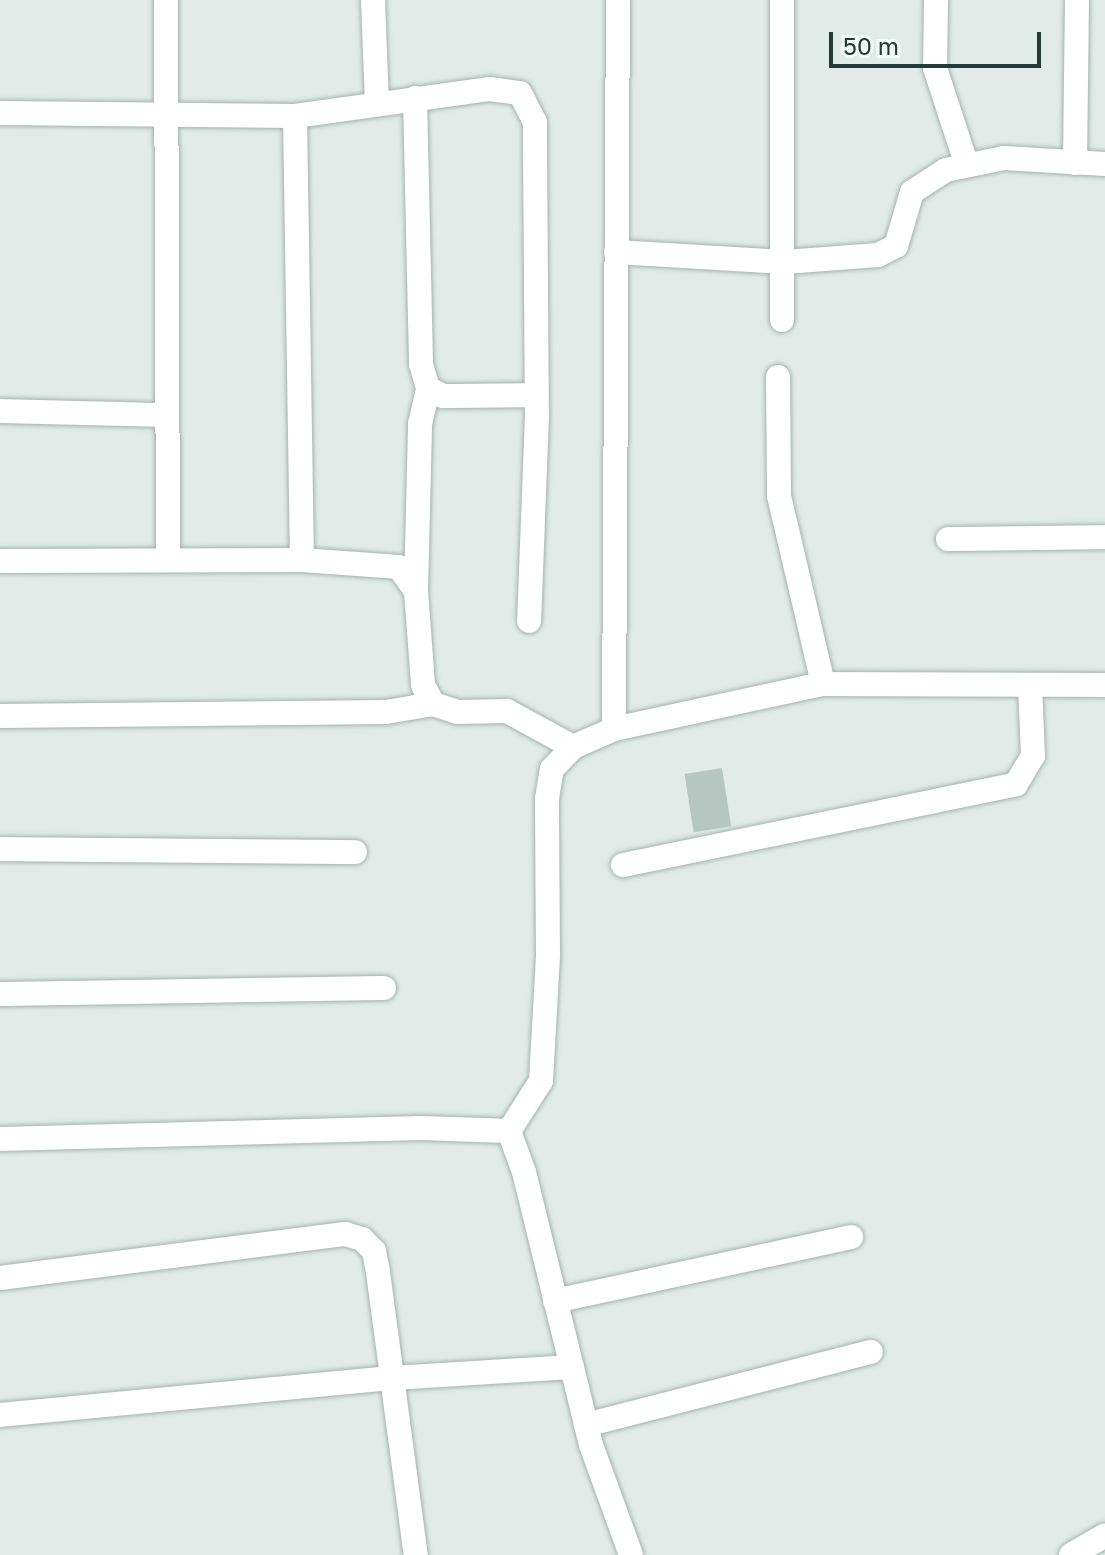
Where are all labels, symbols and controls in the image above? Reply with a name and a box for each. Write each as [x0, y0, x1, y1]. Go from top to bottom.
scale bar [833, 16, 1045, 66]
text: 50 m [843, 31, 899, 60]

